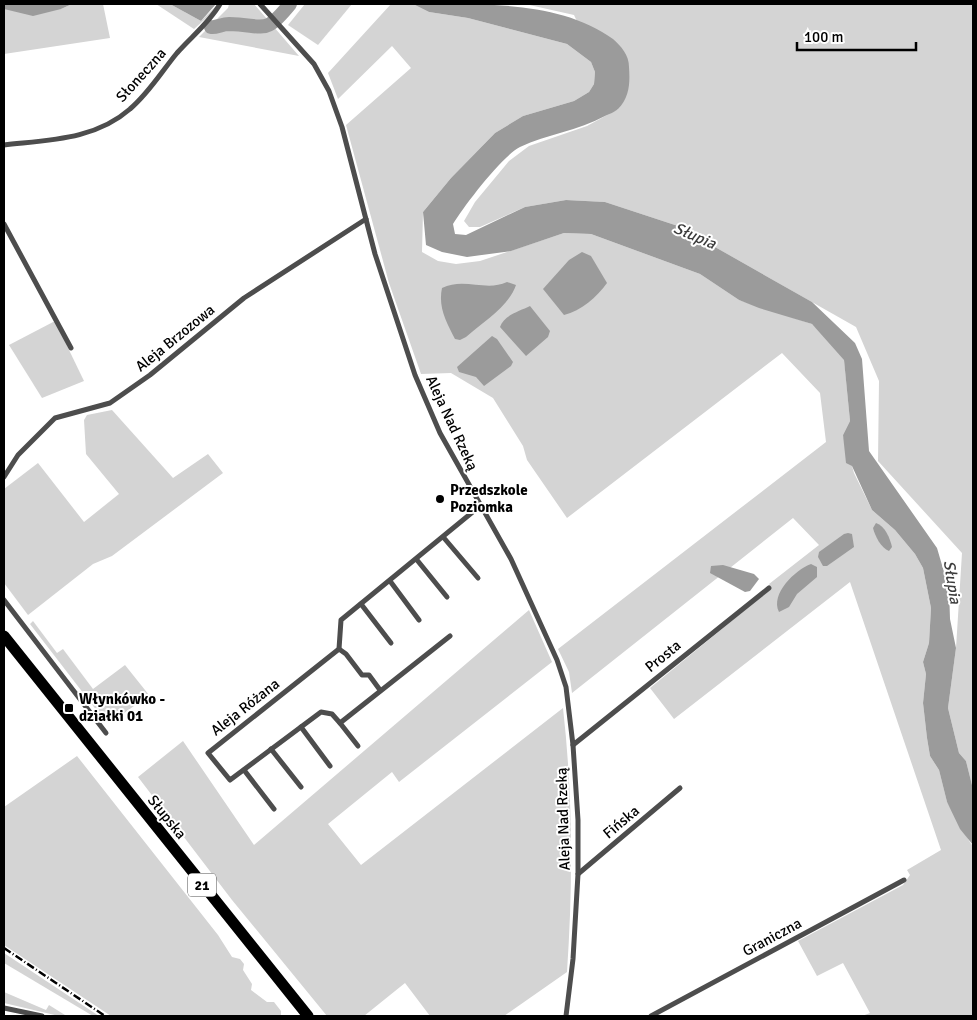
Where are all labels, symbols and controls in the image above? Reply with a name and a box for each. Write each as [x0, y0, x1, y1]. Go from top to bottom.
scale bar [797, 20, 916, 52]
text: 100 m [804, 28, 844, 46]
street label: Słoneczna [112, 44, 170, 106]
water label: Słupia [670, 218, 720, 254]
street label: Aleja Brzozowa [132, 301, 218, 375]
street label: Aleja Nad Rzeką [422, 373, 482, 474]
place label: Przedszkole Poziomka [450, 481, 528, 516]
marker: Przedszkole Poziomka [434, 493, 446, 505]
water label: Słupia [939, 559, 965, 606]
street label: Prosta [642, 636, 684, 676]
street label: Aleja Różana [207, 675, 283, 739]
place label: Włynkówko - działki 01 [79, 690, 165, 725]
marker: Włynkówko - działki 01 [63, 702, 75, 714]
street label: Aleja Nad Rzeką [552, 767, 574, 871]
street label: Słupska [144, 791, 190, 843]
street label: Fińska [599, 802, 643, 842]
road number: 21 [188, 874, 216, 896]
street label: Graniczna [739, 914, 805, 960]

